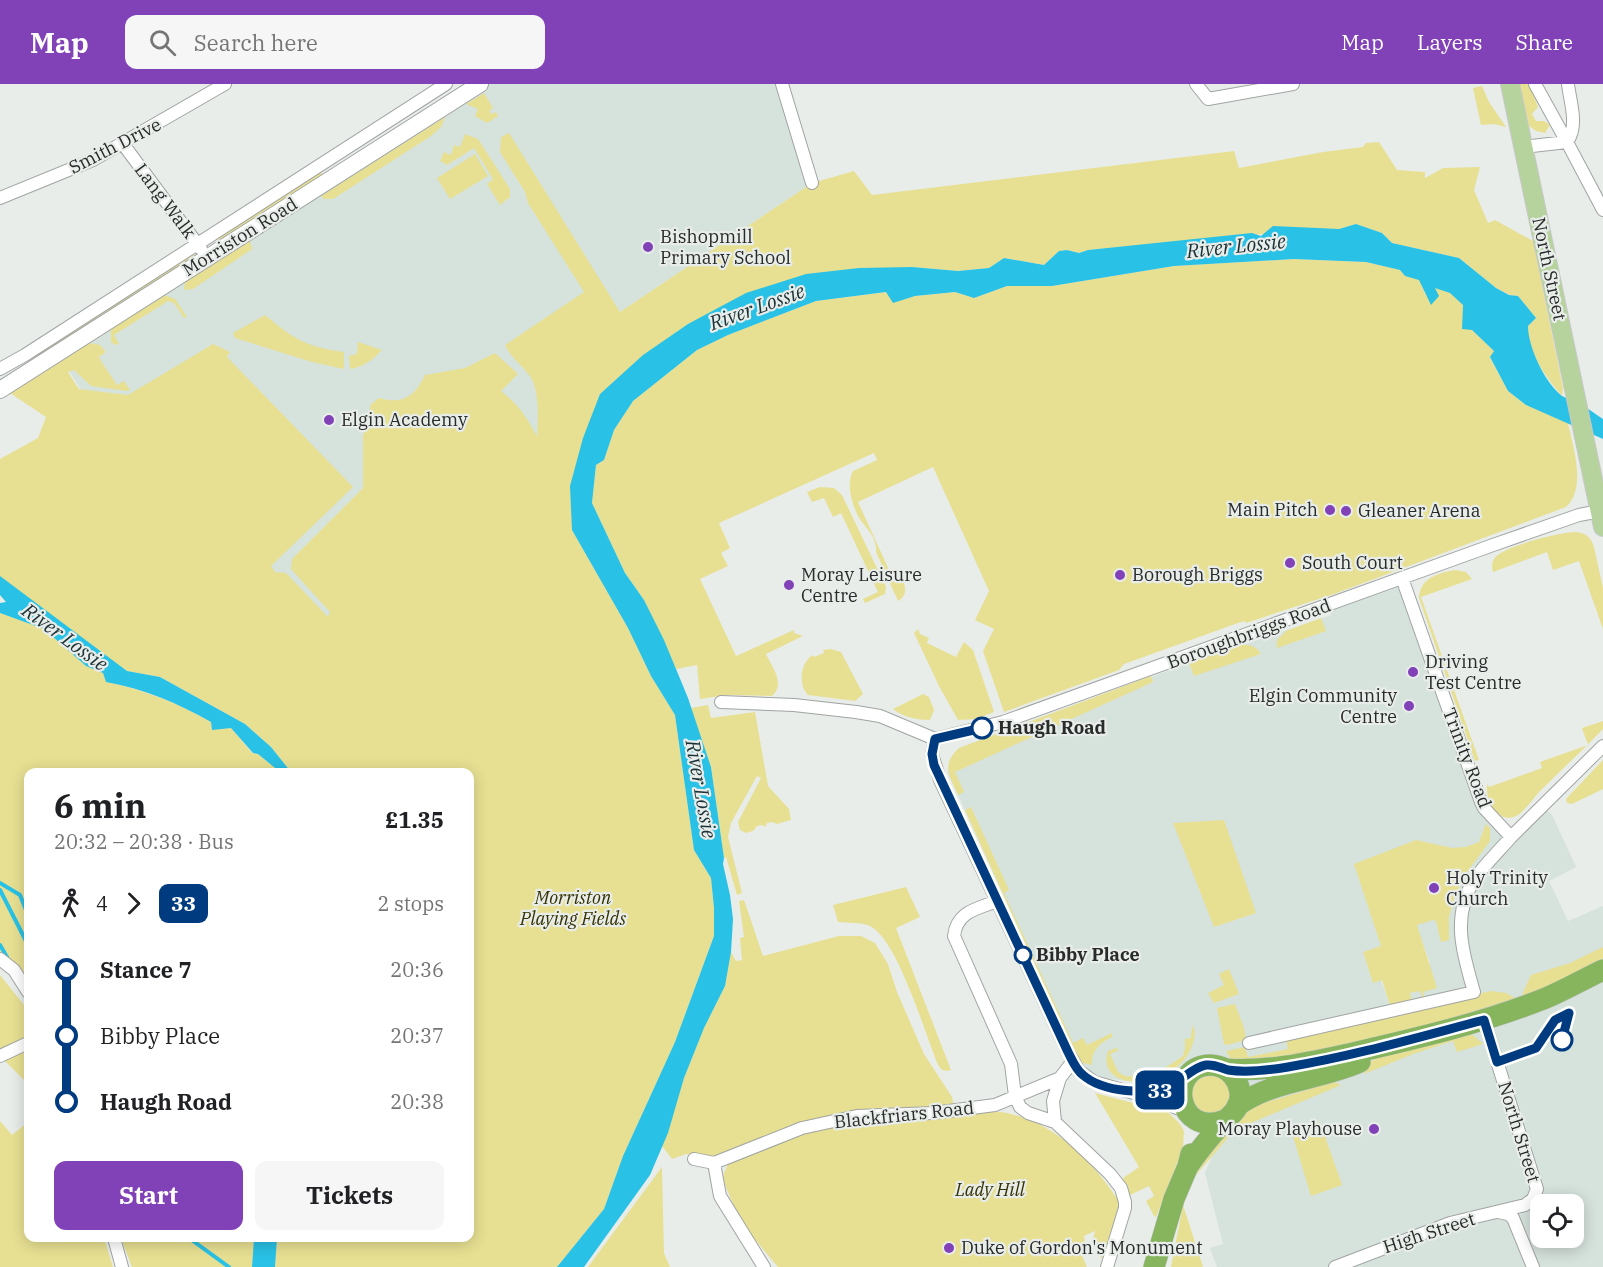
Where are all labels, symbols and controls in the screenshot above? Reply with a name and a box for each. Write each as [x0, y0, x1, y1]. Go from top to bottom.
search box [125, 15, 545, 69]
text: Map [30, 24, 89, 61]
icon: search [146, 26, 179, 59]
text: Search here [194, 28, 318, 57]
text: Map [1341, 28, 1384, 56]
text: Layers [1417, 28, 1483, 56]
text: Share [1516, 28, 1573, 56]
street label: Smith Drive [65, 112, 165, 179]
street label: Lang Walk [130, 159, 201, 243]
street label: Morriston Road [178, 192, 302, 281]
street label: North Street [1527, 215, 1572, 322]
place label: Bishopmill Primary School [660, 225, 791, 269]
water label: River Lossie [1184, 227, 1287, 264]
marker: Bishopmill Primary School [641, 240, 655, 254]
water label: River Lossie [704, 277, 808, 337]
place label: Elgin Academy [341, 408, 468, 431]
marker: Elgin Academy [322, 413, 336, 427]
place label: Main Pitch [1227, 498, 1318, 521]
place label: Gleaner Arena [1358, 499, 1481, 522]
marker: Main Pitch [1323, 503, 1337, 517]
marker: Gleaner Arena [1339, 504, 1353, 518]
place label: South Court [1302, 551, 1403, 574]
marker: South Court [1283, 556, 1297, 570]
place label: Moray Leisure Centre [801, 563, 922, 607]
place label: Borough Briggs [1132, 563, 1263, 586]
marker: Borough Briggs [1113, 568, 1127, 582]
marker: Moray Leisure Centre [782, 578, 796, 592]
street label: Boroughbriggs Road [1164, 593, 1334, 674]
water label: River Lossie [16, 596, 114, 677]
place label: Driving Test Centre [1425, 650, 1521, 694]
marker: Driving Test Centre [1406, 665, 1420, 679]
place label: Elgin Community Centre [1249, 684, 1397, 728]
marker: Elgin Community Centre [1402, 699, 1416, 713]
street label: Trinity Road [1438, 705, 1497, 811]
place label: Haugh Road [998, 716, 1106, 739]
marker: Haugh Road [971, 717, 993, 739]
water label: River Lossie [679, 737, 723, 840]
text: 6 min [54, 784, 146, 827]
text: £1.35 [385, 805, 444, 834]
text: 20:32 – 20:38 · Bus [54, 828, 234, 855]
place label: Holy Trinity Church [1446, 866, 1548, 910]
marker: Holy Trinity Church [1427, 881, 1441, 895]
park label: Morriston Playing Fields [519, 886, 626, 930]
icon: walk [54, 887, 87, 920]
icon: forward [117, 887, 150, 920]
text: 33 [171, 889, 196, 917]
text: 4 [96, 890, 108, 917]
text: 2 stops [377, 890, 444, 917]
place label: Bibby Place [1036, 943, 1140, 966]
marker: Bibby Place [1014, 946, 1032, 964]
text: Stance 7 [100, 955, 192, 984]
text: 20:36 [390, 956, 444, 983]
text: Bibby Place [100, 1021, 220, 1050]
text: 20:37 [390, 1022, 444, 1049]
unlabelled marker [1551, 1029, 1573, 1051]
line badge: 33 [1133, 1070, 1187, 1110]
text: 33 [1147, 1076, 1173, 1104]
street label: North Street [1493, 1079, 1546, 1185]
text: Haugh Road [100, 1087, 232, 1116]
text: 20:38 [390, 1088, 444, 1115]
street label: Blackfriars Road [833, 1096, 975, 1133]
place label: Moray Playhouse [1218, 1117, 1362, 1140]
marker: Moray Playhouse [1367, 1122, 1381, 1136]
button: Start [54, 1161, 243, 1230]
button: Tickets [255, 1161, 444, 1230]
park label: Lady Hill [954, 1178, 1026, 1201]
map controls [1530, 1194, 1584, 1248]
button: locate [1530, 1194, 1584, 1248]
street label: High Street [1380, 1207, 1478, 1258]
place label: Duke of Gordon's Monument [961, 1236, 1203, 1259]
marker: Duke of Gordon's Monument [942, 1241, 956, 1255]

